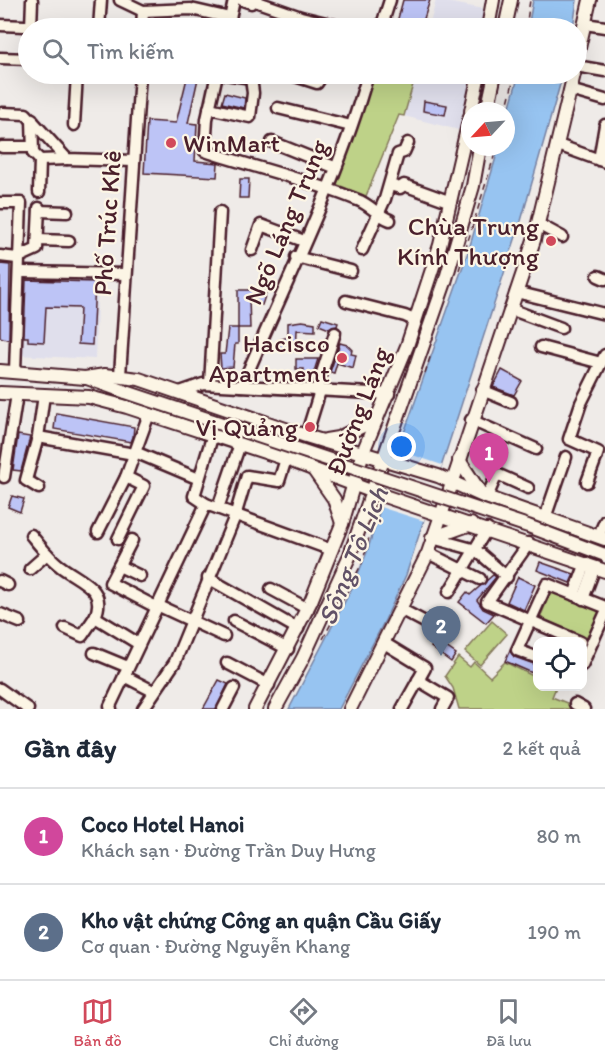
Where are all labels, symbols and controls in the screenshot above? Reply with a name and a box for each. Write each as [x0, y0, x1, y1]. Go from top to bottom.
search box [18, 18, 587, 84]
icon: search [39, 35, 72, 68]
text: Tìm kiếm [87, 38, 174, 65]
north arrow [461, 102, 515, 156]
place label: WinMart [183, 127, 280, 159]
street label: Ngõ Láng Trung [237, 134, 335, 309]
marker: WinMart [164, 136, 178, 150]
street label: Phố Trúc Khê [86, 149, 128, 297]
place label: Chùa Trung Kính Thượng [397, 210, 540, 272]
marker: Chùa Trung Kính Thượng [544, 234, 558, 248]
place label: Hacisco Apartment [209, 327, 330, 389]
street label: Đường Láng [319, 342, 397, 480]
marker: Hacisco Apartment [335, 351, 349, 365]
place label: Vị Quảng [196, 411, 299, 443]
marker: Vị Quảng [303, 420, 317, 434]
your location [387, 432, 416, 461]
pin: 1 [470, 434, 508, 483]
water label: Sông Tô Lịch [310, 482, 395, 630]
pin: 2 [422, 606, 460, 656]
map controls [533, 637, 587, 691]
button: locate [533, 637, 587, 691]
text: Gần đây [24, 732, 116, 764]
text: 2 kết quả [502, 736, 581, 760]
text: Coco Hotel Hanoi [81, 811, 244, 838]
text: 1 [39, 824, 48, 848]
text: 80 m [536, 824, 581, 848]
text: Khách sạn · Đường Trần Duy Hưng [81, 838, 376, 862]
text: Kho vật chứng Công an quận Cầu Giấy [81, 907, 441, 934]
text: 2 [38, 920, 49, 944]
text: 190 m [528, 920, 581, 944]
text: Cơ quan · Đường Nguyễn Khang [81, 934, 350, 958]
tab: Bản đồ [73, 995, 122, 1050]
tab: Chỉ đường [269, 995, 339, 1050]
tab: Đã lưu [486, 995, 532, 1050]

